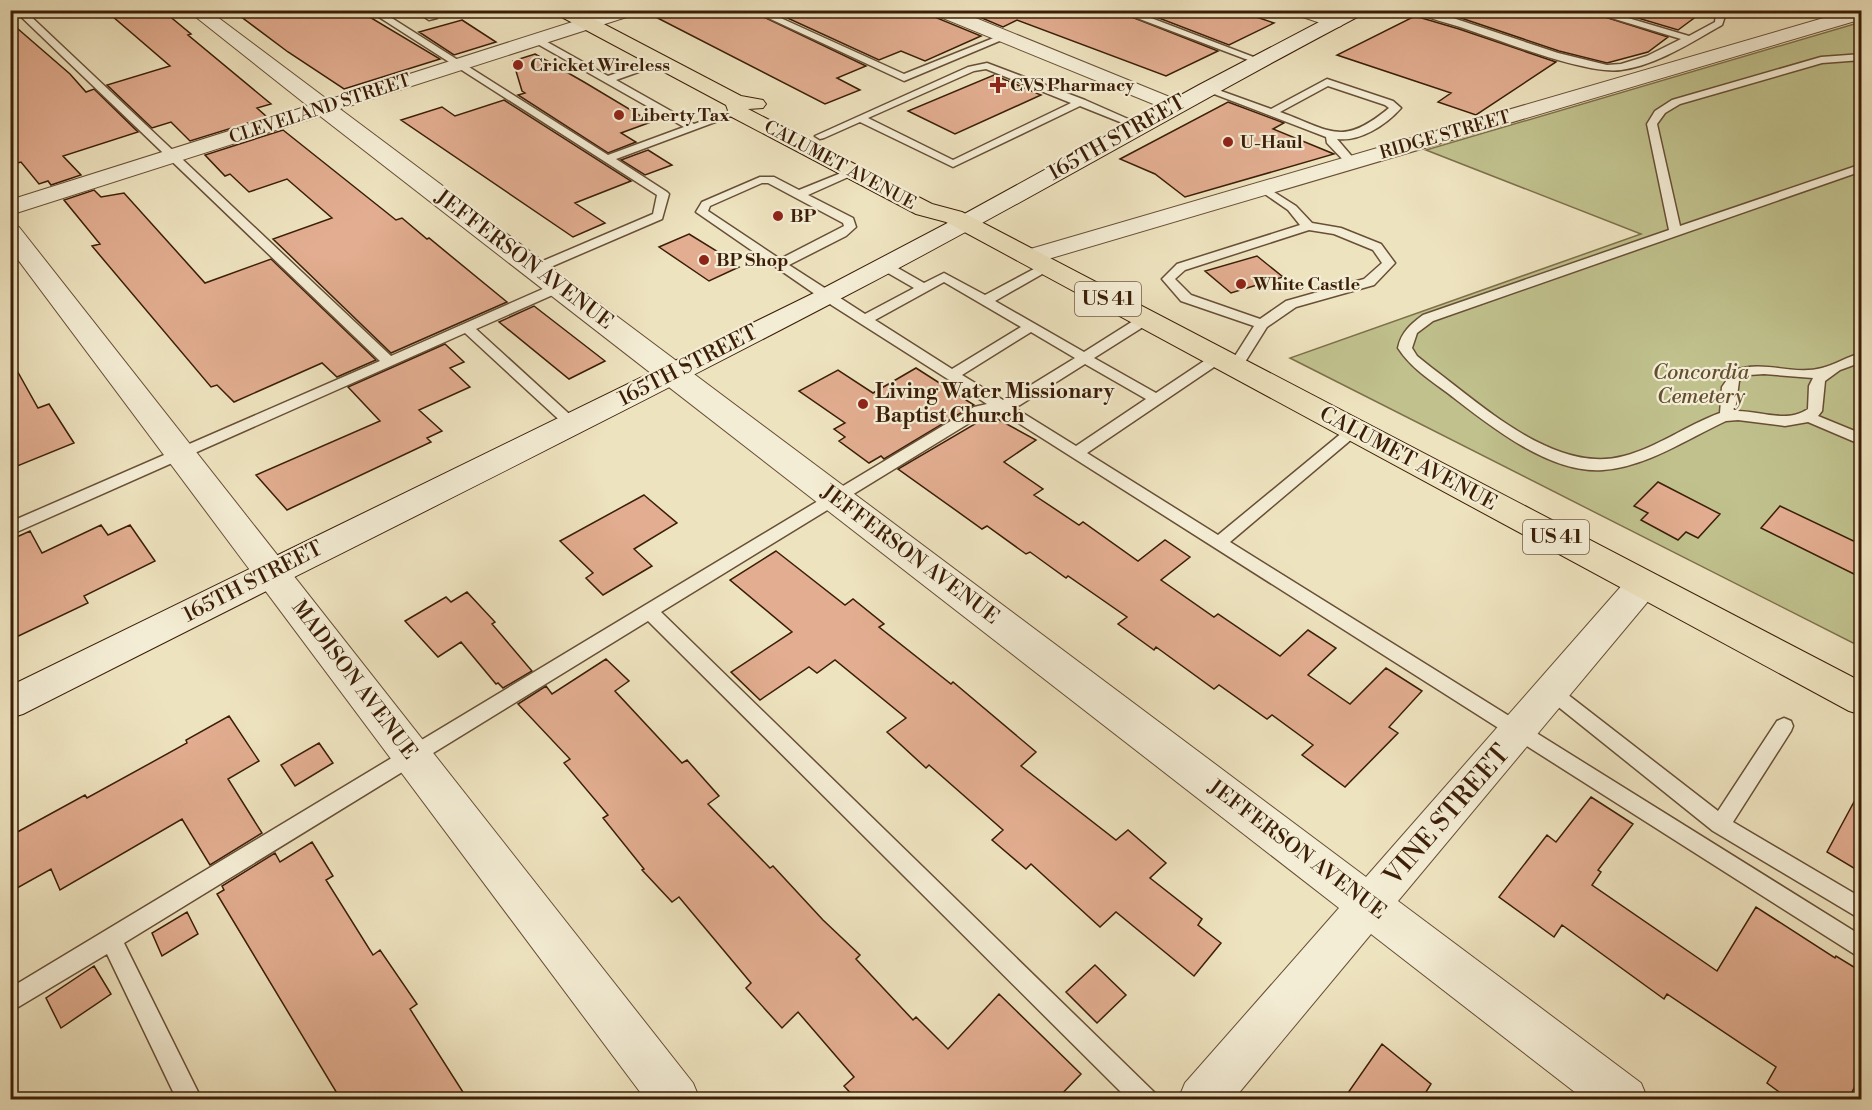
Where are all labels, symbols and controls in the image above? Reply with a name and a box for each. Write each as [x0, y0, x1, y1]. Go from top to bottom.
place label: Cricket Wireless [530, 54, 670, 77]
marker: Cricket Wireless [511, 58, 525, 72]
street label: CLEVELAND STREET [226, 69, 414, 149]
place label: CVS Pharmacy [1010, 74, 1135, 97]
marker: CVS Pharmacy [991, 78, 1005, 92]
street label: 165TH STREET [1044, 89, 1190, 187]
place label: Liberty Tax [631, 104, 730, 127]
street label: RIDGE STREET [1377, 105, 1513, 165]
marker: Liberty Tax [612, 108, 626, 122]
street label: CALUMET AVENUE [760, 115, 920, 215]
place label: U-Haul [1240, 131, 1303, 154]
marker: U-Haul [1221, 135, 1235, 149]
street label: JEFFERSON AVENUE [429, 184, 618, 335]
place label: BP [790, 205, 817, 228]
marker: BP [771, 209, 785, 223]
place label: BP Shop [716, 249, 788, 272]
marker: BP Shop [697, 253, 711, 267]
place label: White Castle [1252, 273, 1360, 296]
marker: White Castle [1234, 277, 1248, 291]
road number: US 41 [1075, 282, 1141, 316]
street label: 165TH STREET [614, 320, 762, 412]
park label: Concordia Cemetery [1653, 360, 1750, 410]
place label: Living Water Missionary Baptist Church [875, 379, 1115, 429]
marker: Living Water Missionary Baptist Church [856, 397, 870, 411]
street label: CALUMET AVENUE [1315, 401, 1501, 517]
street label: JEFFERSON AVENUE [815, 479, 1004, 630]
road number: US 41 [1523, 520, 1589, 554]
street label: 165TH STREET [179, 536, 327, 628]
street label: MADISON AVENUE [286, 595, 422, 765]
street label: VINE STREET [1377, 738, 1517, 893]
street label: JEFFERSON AVENUE [1202, 774, 1391, 925]

